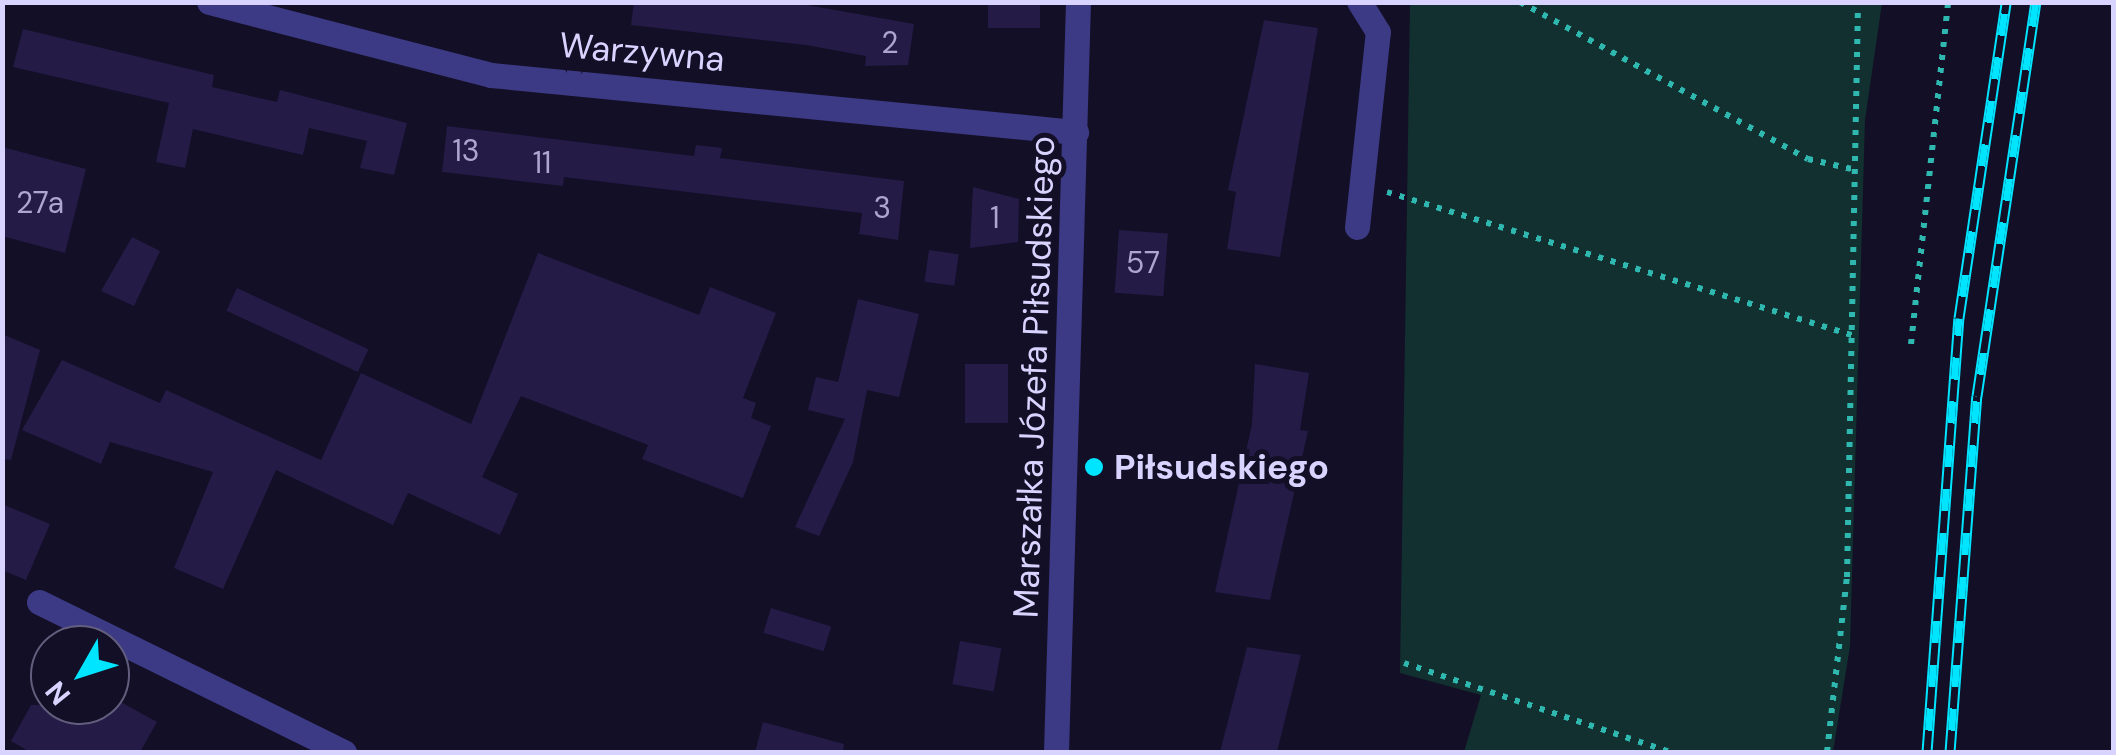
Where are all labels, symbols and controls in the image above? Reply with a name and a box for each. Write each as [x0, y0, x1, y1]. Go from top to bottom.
street label: Warzywna [558, 24, 726, 80]
house number: 2 [881, 25, 899, 61]
house number: 13 [452, 133, 480, 169]
street label: Marszałka Józefa Piłsudskiego [1005, 135, 1063, 619]
house number: 11 [533, 145, 551, 181]
house number: 27a [16, 185, 64, 221]
house number: 3 [873, 190, 891, 226]
house number: 1 [990, 200, 1000, 236]
house number: 57 [1126, 245, 1160, 281]
place label: Piłsudskiego [1114, 446, 1329, 488]
marker: Piłsudskiego [1083, 456, 1105, 478]
north arrow [30, 625, 130, 725]
text: N [37, 673, 79, 713]

